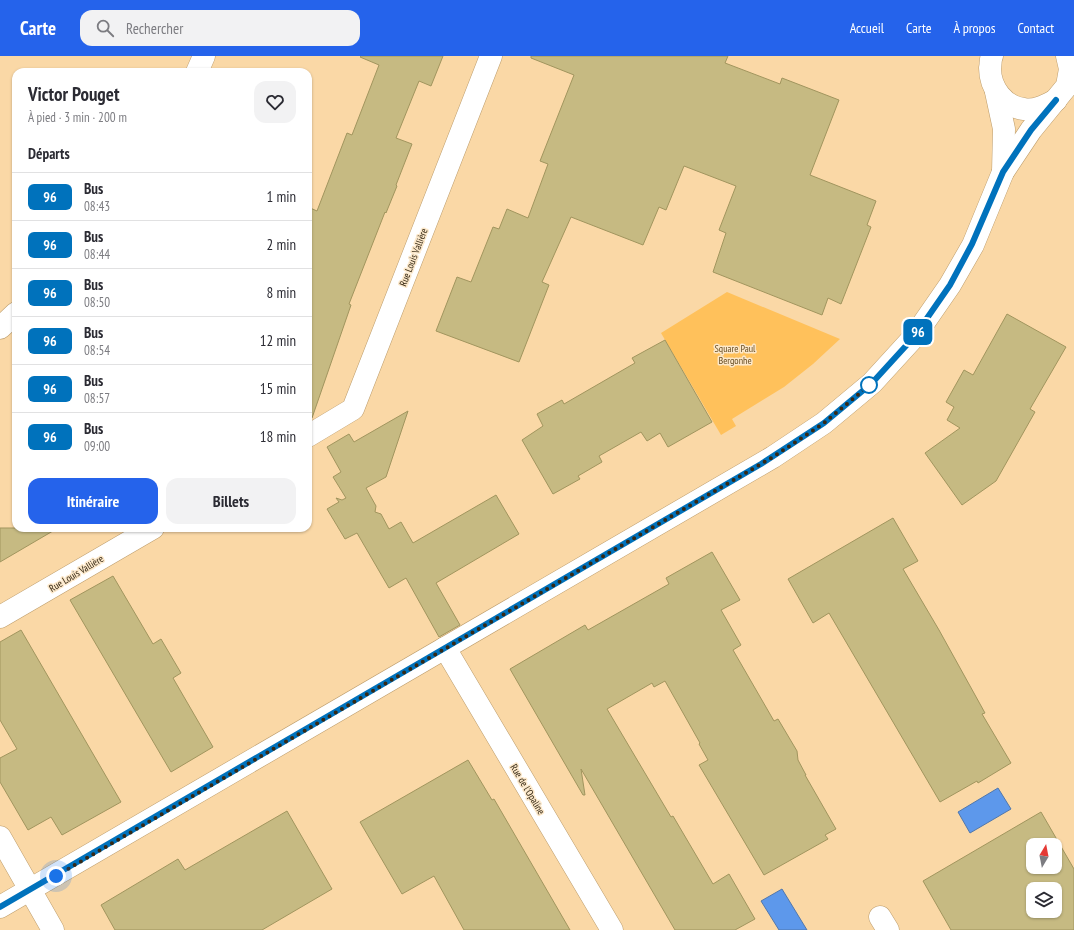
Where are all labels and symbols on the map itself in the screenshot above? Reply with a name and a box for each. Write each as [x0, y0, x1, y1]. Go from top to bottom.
street label: Rue Louis Vallière [396, 226, 431, 288]
line badge: 96 [900, 319, 936, 345]
park label: Square Paul Bergonhe [715, 342, 756, 367]
unlabelled marker [860, 376, 878, 394]
street label: Rue Louis Vallière [47, 552, 106, 595]
street label: Rue de l'Opaline [507, 762, 548, 817]
north arrow [1026, 838, 1062, 874]
your location [46, 866, 66, 886]

